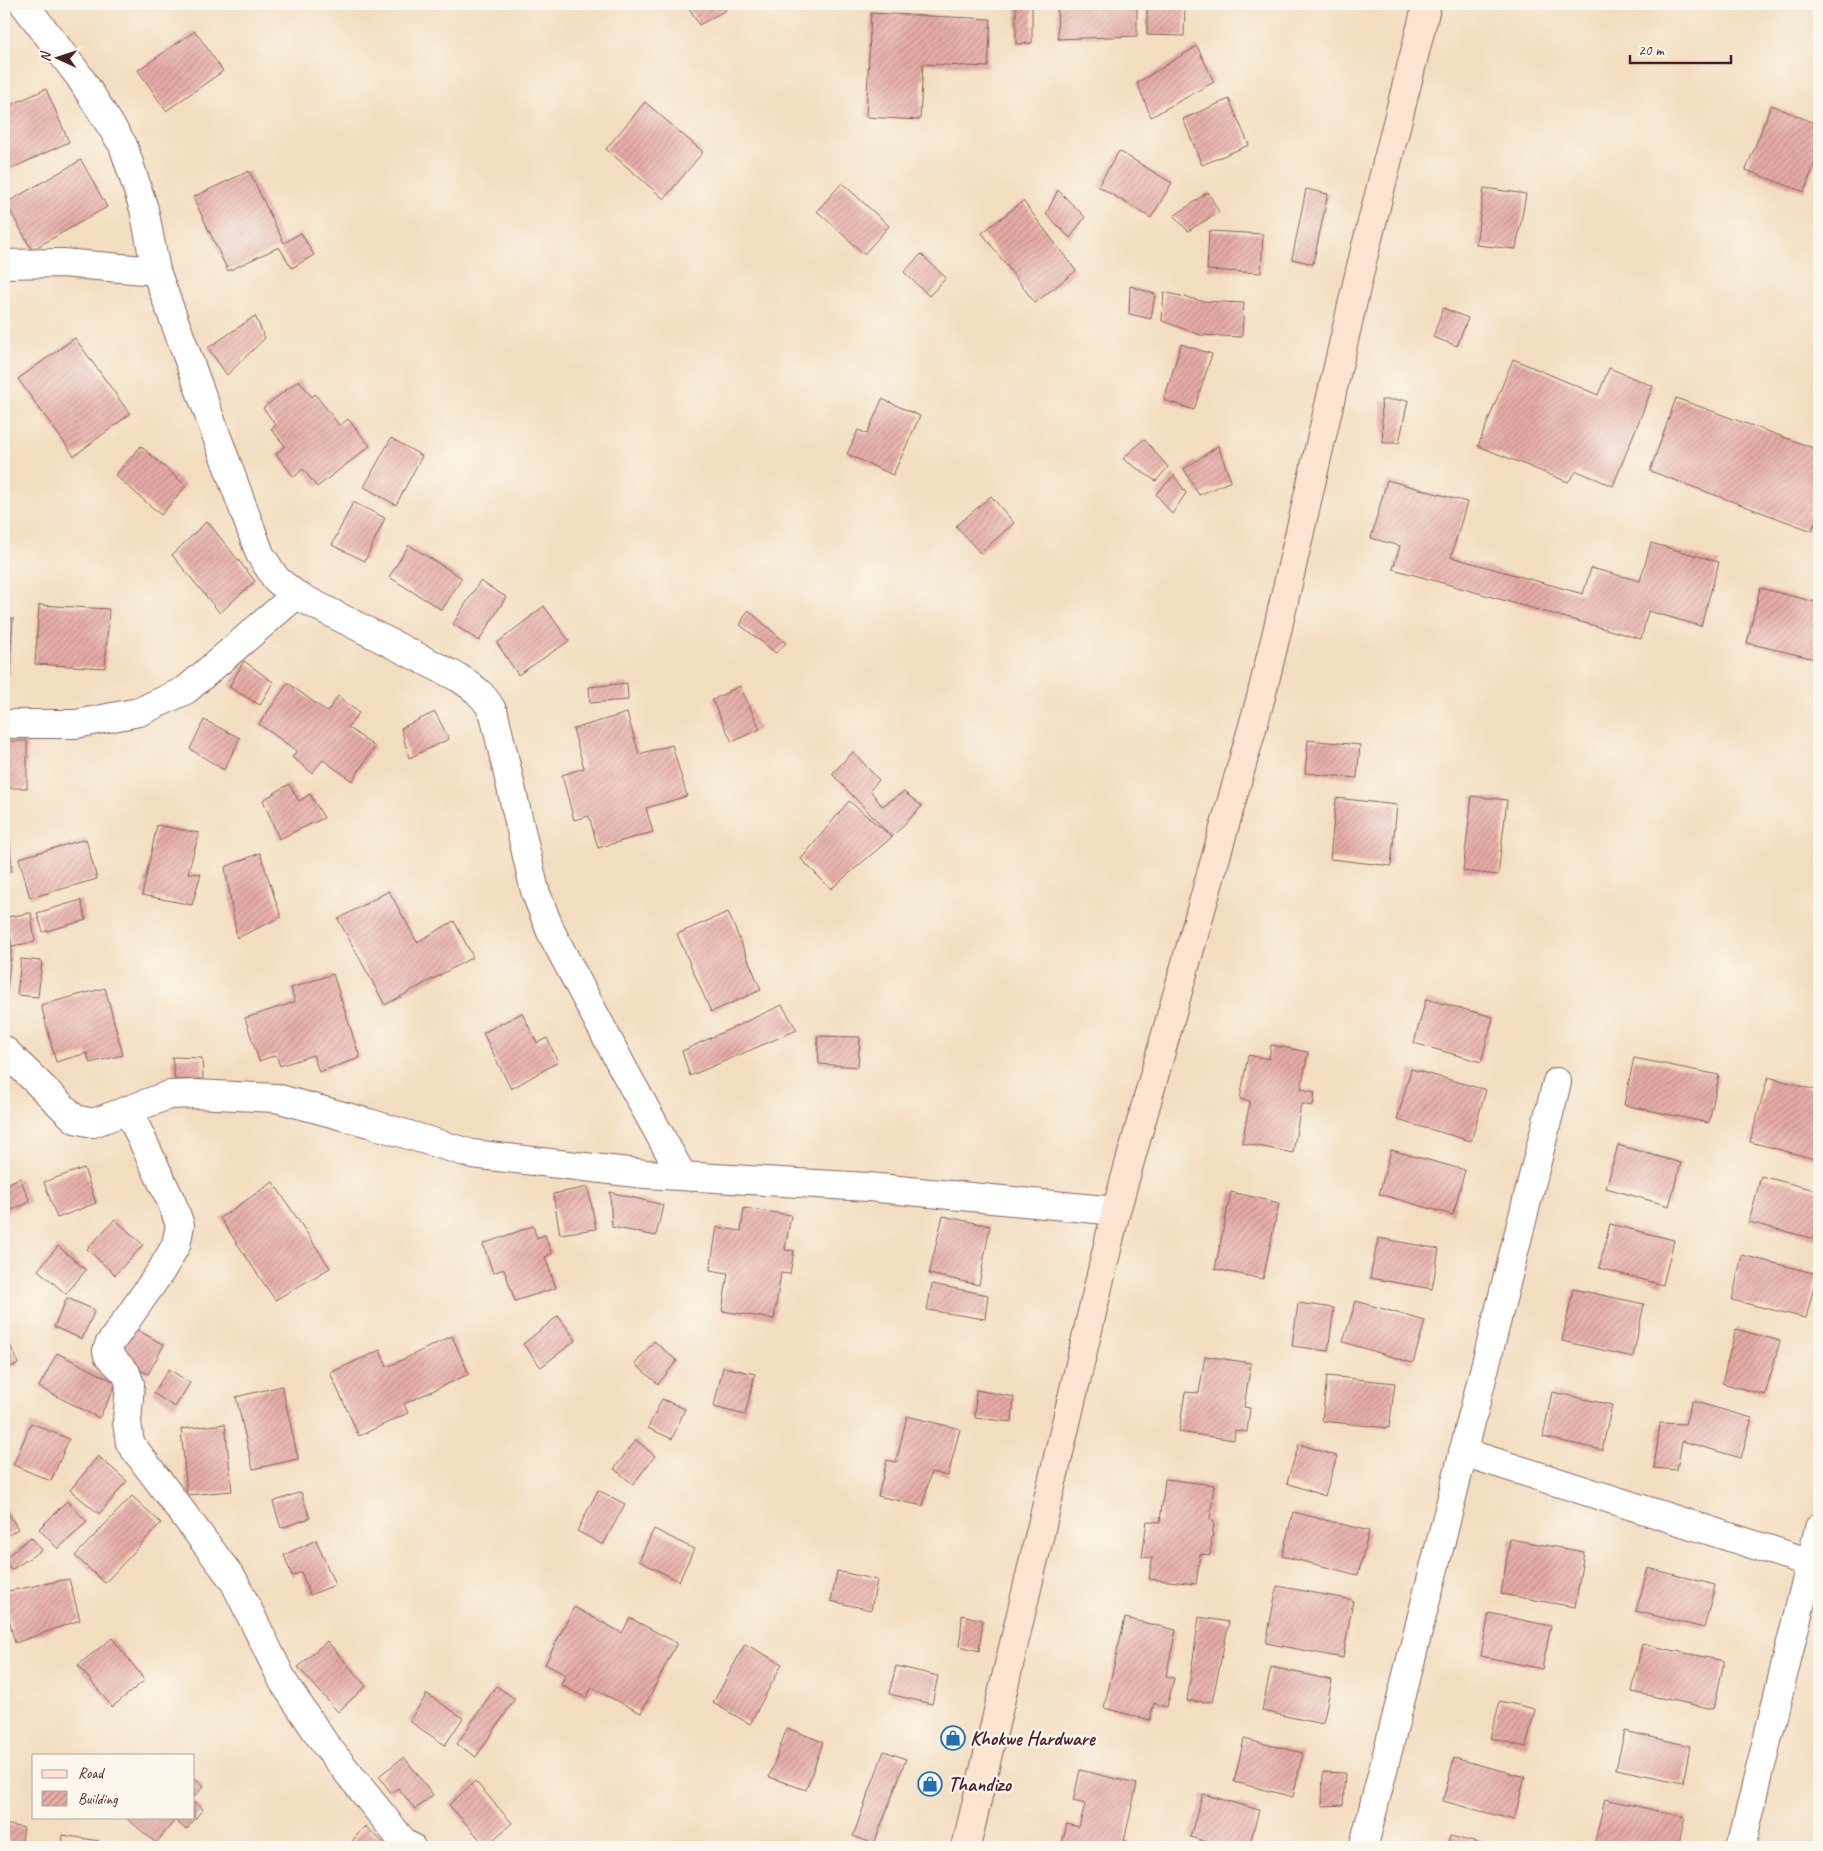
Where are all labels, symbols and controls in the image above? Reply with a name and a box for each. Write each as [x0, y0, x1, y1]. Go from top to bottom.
north arrow [32, 32, 82, 82]
scale bar [1630, 32, 1732, 64]
text: 20 m [1638, 41, 1665, 60]
text: N [37, 50, 54, 62]
shop icon: Khokwe Hardware [940, 1725, 966, 1751]
place label: Khokwe Hardware [970, 1726, 1096, 1751]
legend [32, 1754, 195, 1818]
text: Road [78, 1764, 105, 1783]
shop icon: Thandizo [917, 1771, 943, 1797]
place label: Thandizo [948, 1772, 1012, 1797]
text: Building [78, 1790, 118, 1809]

